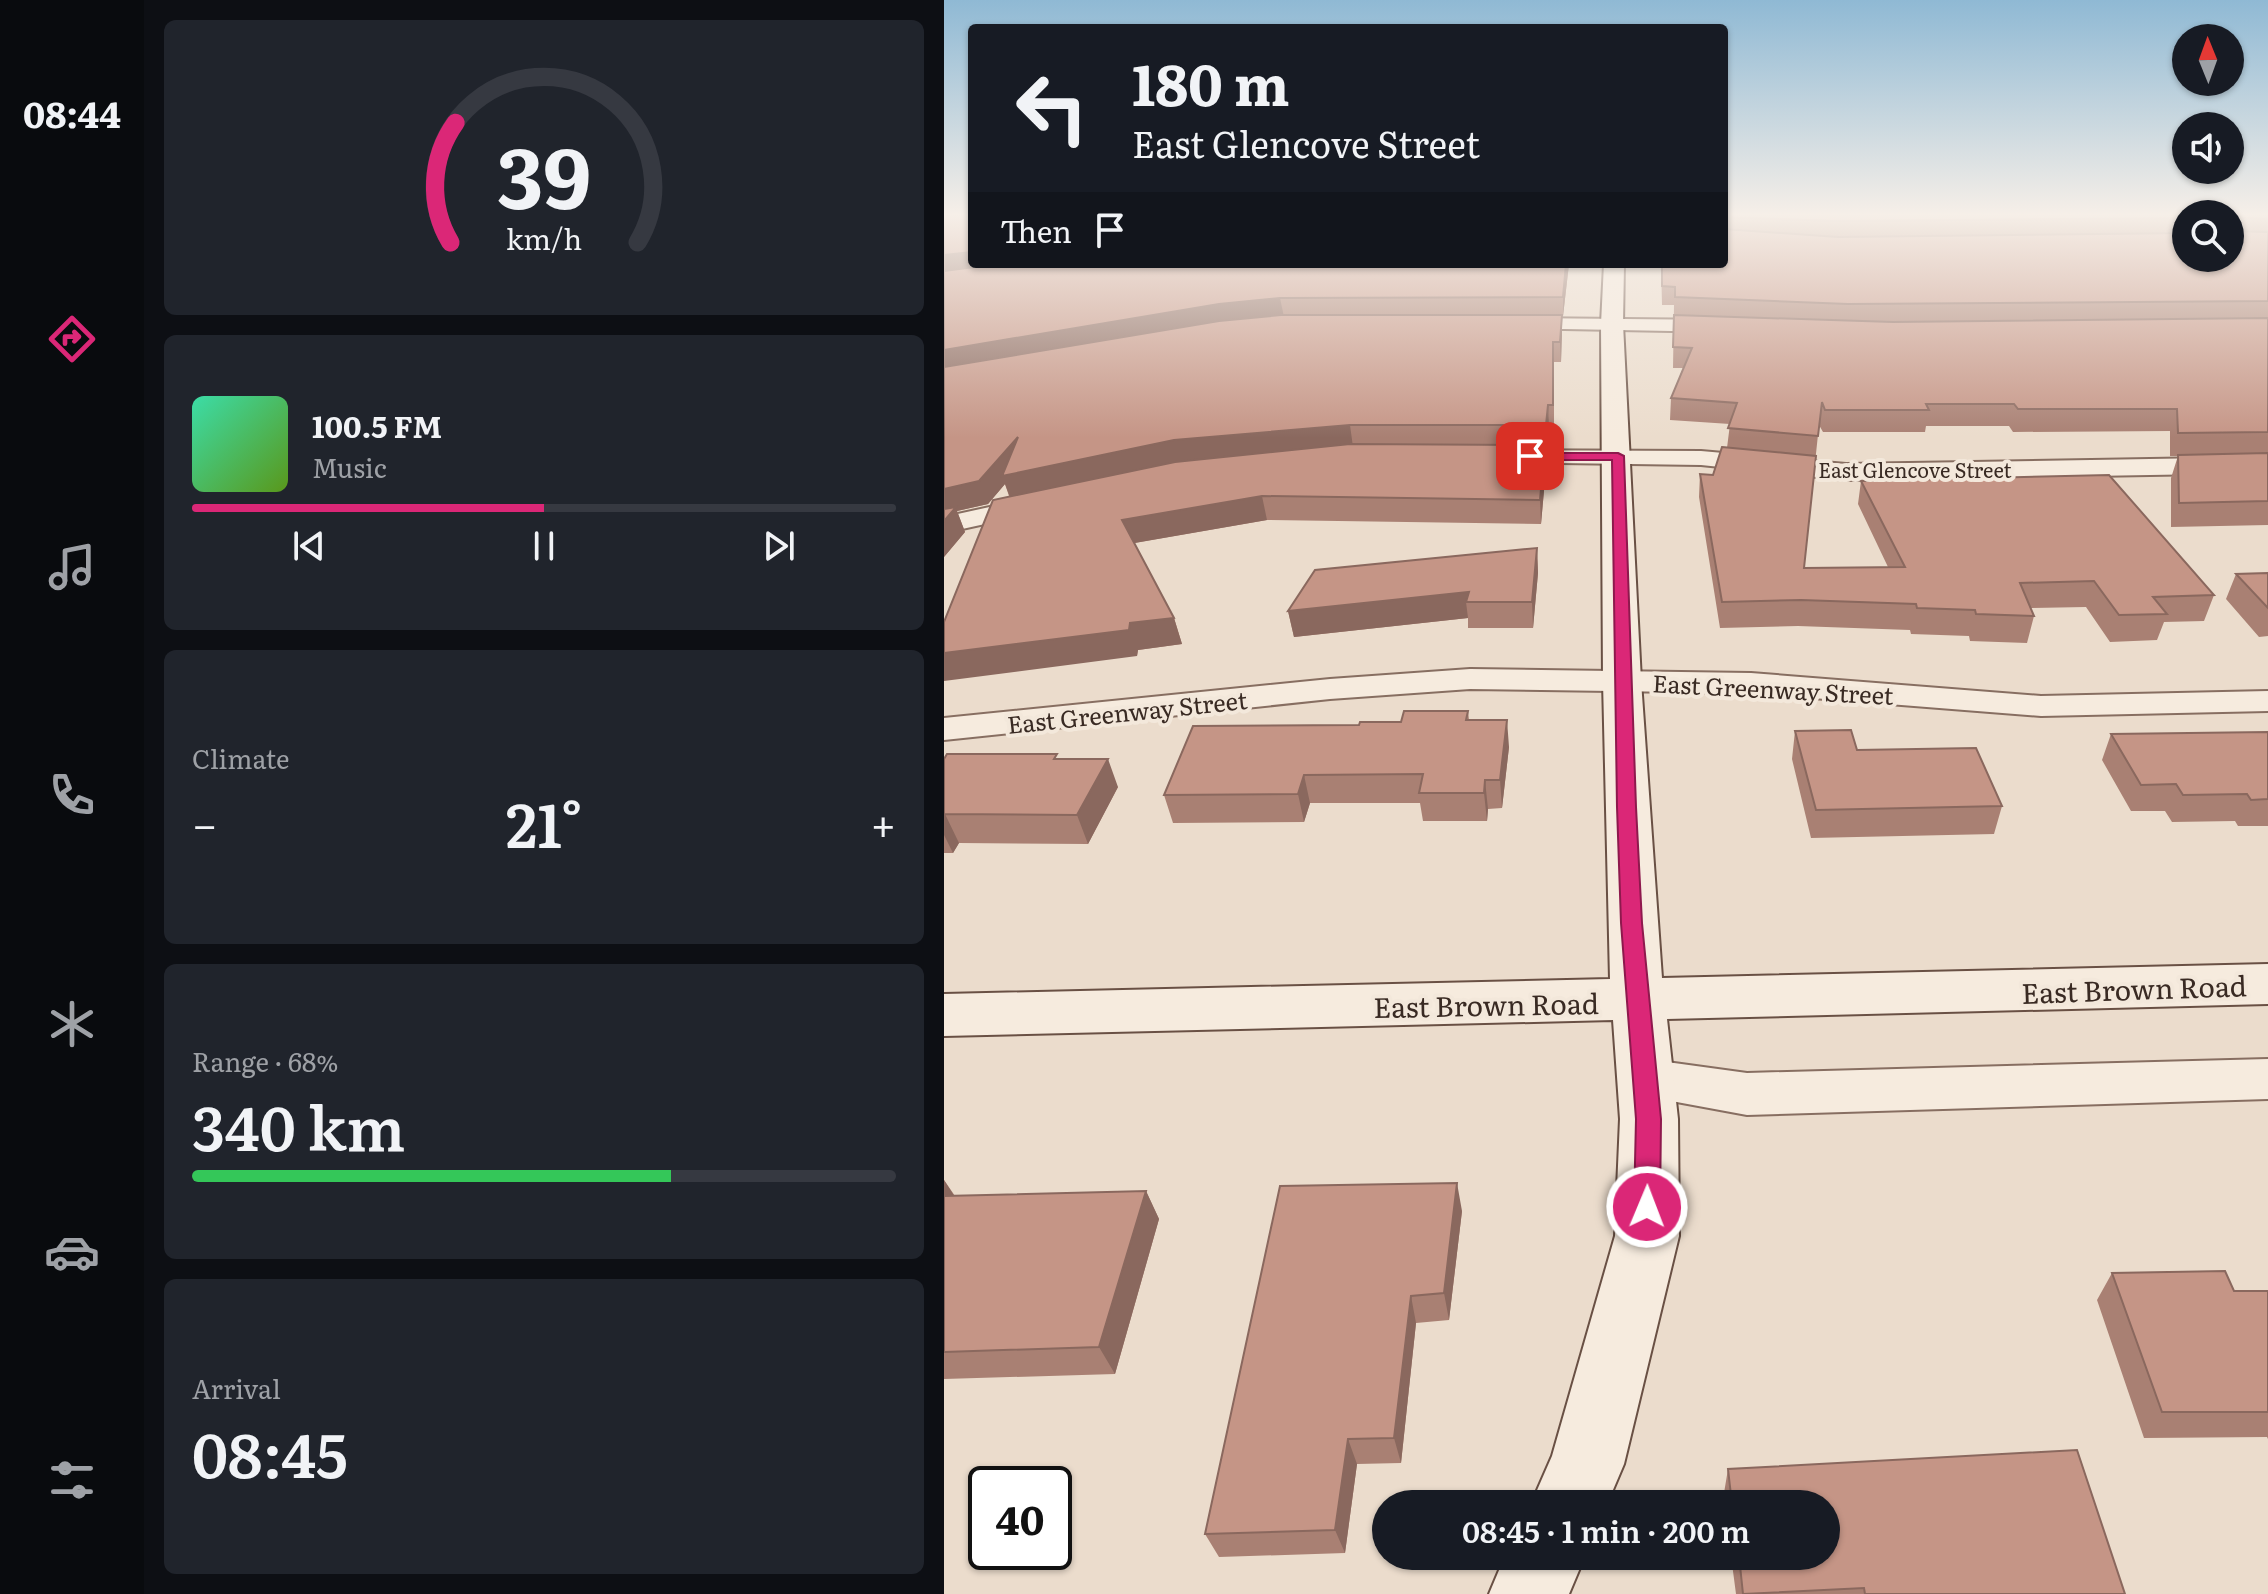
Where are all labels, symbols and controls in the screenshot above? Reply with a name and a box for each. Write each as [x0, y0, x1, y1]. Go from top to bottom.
north arrow [2172, 24, 2244, 96]
map controls [2172, 24, 2244, 272]
text: 180 m [1132, 40, 1290, 123]
icon: left [1000, 56, 1104, 160]
text: 08:44 [23, 86, 121, 139]
text: 39 [497, 111, 591, 235]
button: sound [2172, 112, 2244, 184]
text: East Glencove Street [1132, 116, 1480, 169]
button: search [2172, 200, 2244, 272]
text: Then [1000, 208, 1072, 252]
icon: arrive [1088, 208, 1132, 252]
text: km/h [506, 217, 582, 260]
icon: directions [44, 311, 100, 367]
text: 100.5 FM [312, 403, 442, 447]
pin [1496, 422, 1564, 490]
icon: arrive [1508, 434, 1552, 478]
text: Music [312, 447, 387, 486]
street label: East Glencove Street [1818, 454, 2012, 484]
icon: previous [287, 524, 331, 568]
icon: pause [522, 524, 566, 568]
icon: next [757, 524, 801, 568]
icon: music [44, 539, 100, 595]
street label: East Greenway Street [1652, 664, 1895, 712]
street label: East Greenway Street [1005, 681, 1249, 741]
text: Climate [192, 738, 290, 777]
icon: phone [44, 767, 100, 823]
text: 21° [506, 777, 582, 866]
text: − [192, 789, 218, 855]
text: + [870, 789, 896, 855]
street label: East Brown Road [2021, 963, 2247, 1013]
street label: East Brown Road [1373, 981, 1599, 1027]
icon: climate [44, 996, 100, 1052]
text: Range · 68% [192, 1041, 338, 1080]
text: 340 km [192, 1080, 405, 1169]
position arrow [1605, 1165, 1689, 1249]
icon: car [44, 1224, 100, 1280]
text: Arrival [192, 1368, 281, 1407]
text: 08:45 [192, 1407, 348, 1496]
icon: filters [44, 1452, 100, 1508]
speed limit sign: 40 [968, 1466, 1072, 1570]
text: 08:45 · 1 min · 200 m [1462, 1508, 1750, 1552]

